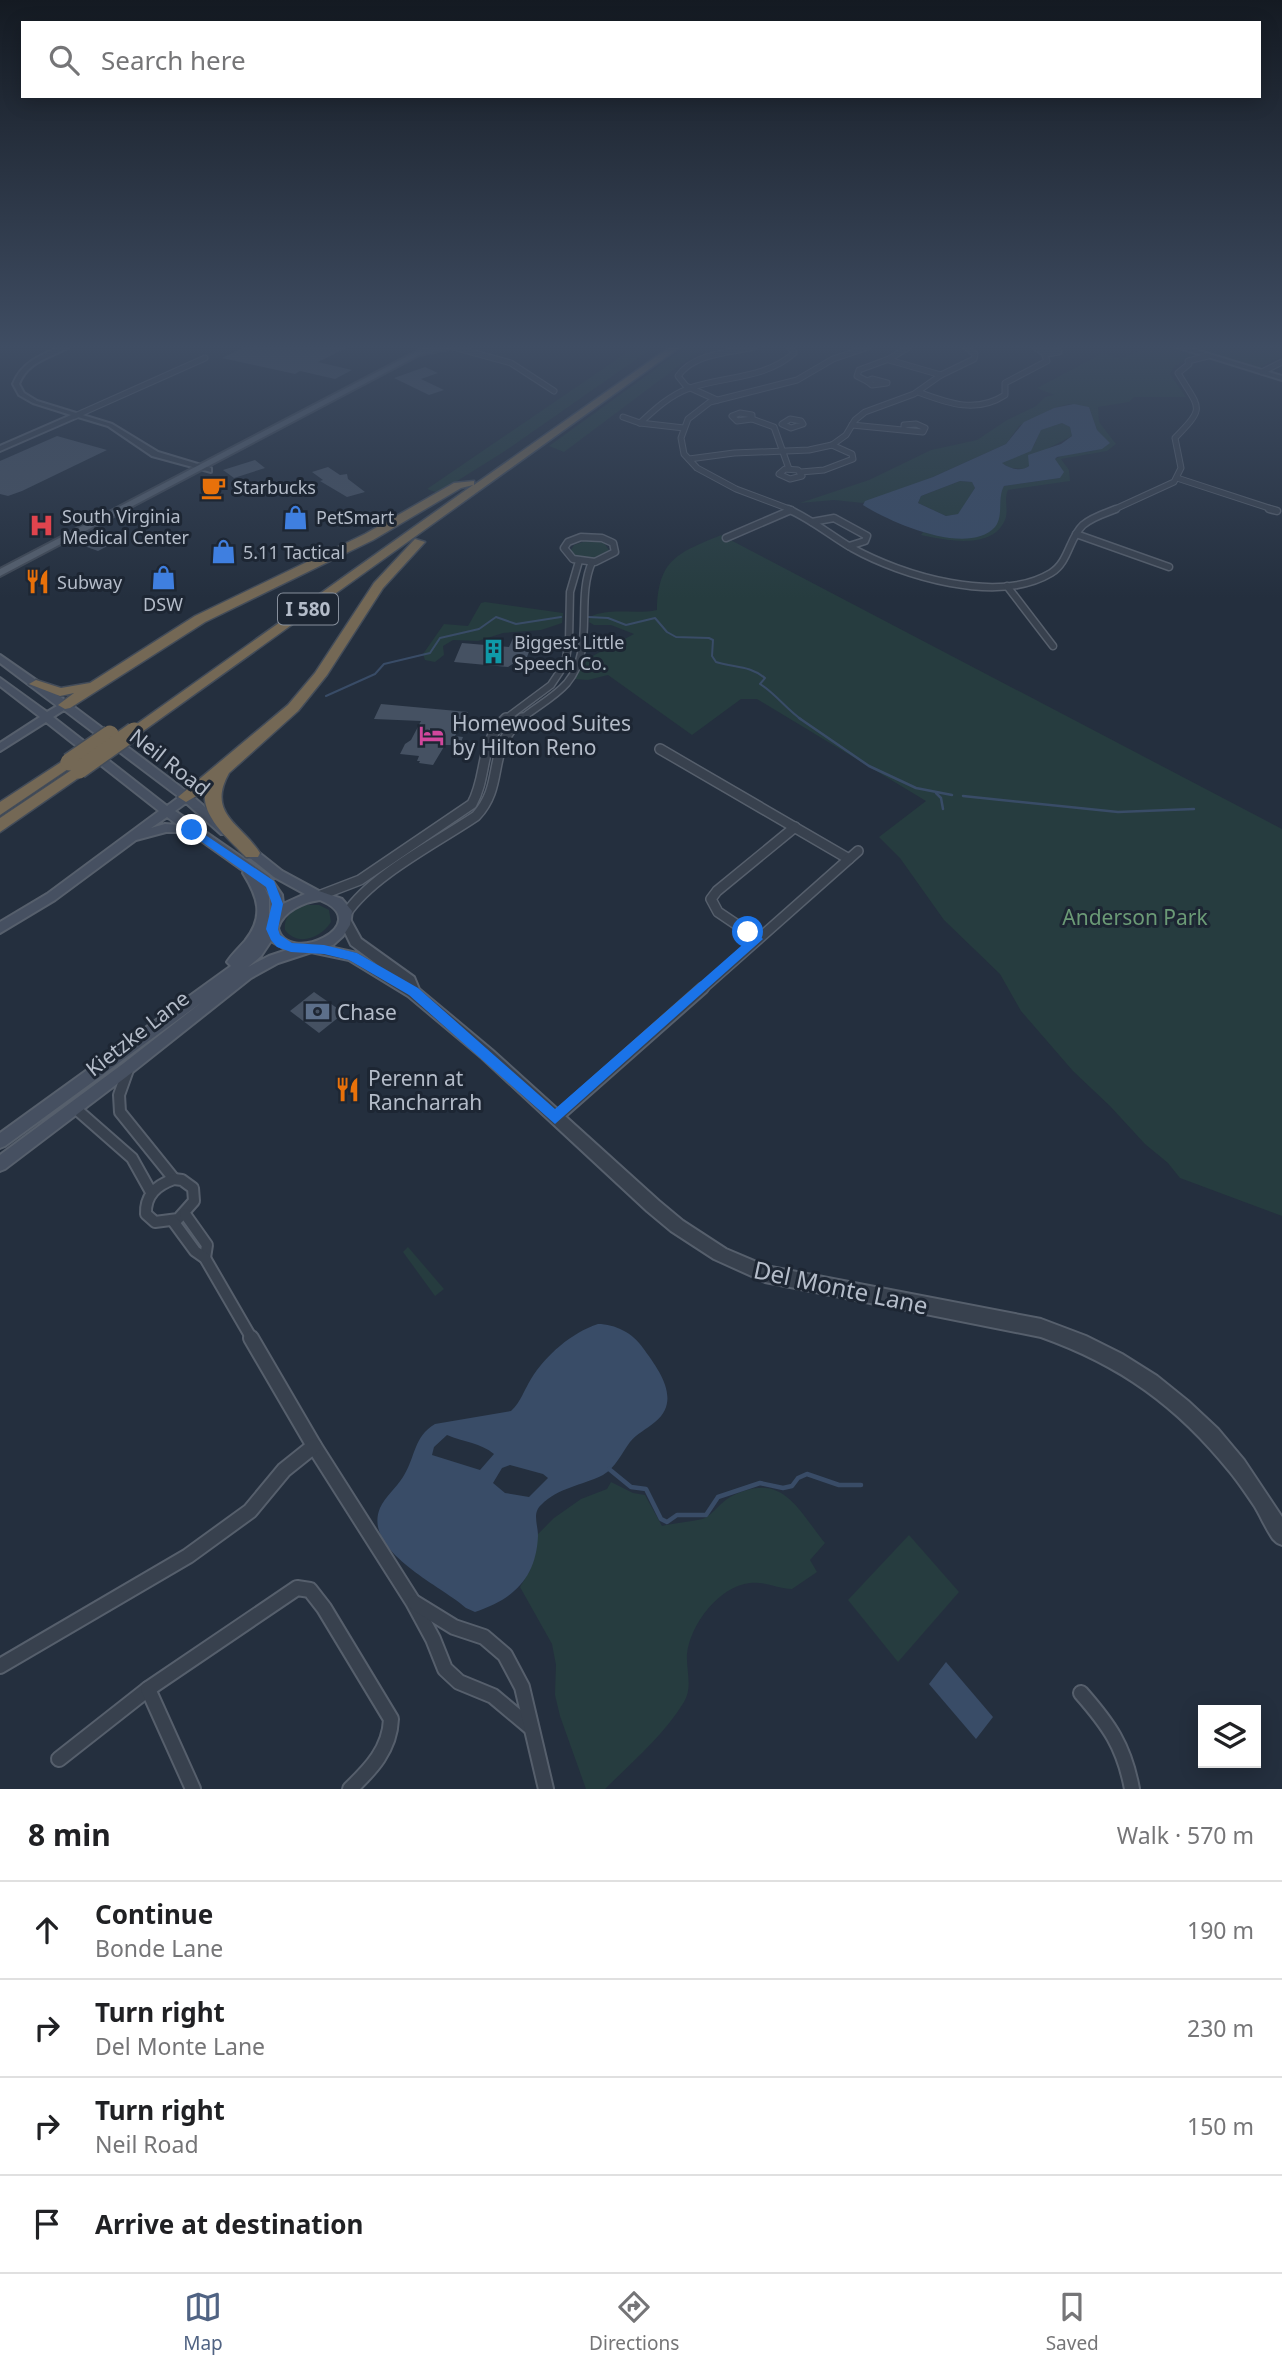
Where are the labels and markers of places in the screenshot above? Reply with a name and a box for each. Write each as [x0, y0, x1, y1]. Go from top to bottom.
cafe icon: Starbucks [199, 473, 227, 501]
place label: Starbucks [233, 475, 316, 499]
shop icon: PetSmart [282, 503, 310, 531]
place label: South Virginia Medical Center [62, 504, 190, 549]
place label: PetSmart [316, 505, 395, 529]
hospital icon: South Virginia Medical Center [28, 512, 56, 540]
shop icon: 5.11 Tactical [209, 538, 237, 566]
place label: 5.11 Tactical [243, 540, 345, 564]
shop icon: DSW [149, 563, 177, 591]
restaurant icon: Subway [23, 568, 51, 596]
place label: Subway [57, 570, 123, 594]
place label: DSW [143, 592, 183, 616]
place label: Biggest Little Speech Co. [514, 630, 624, 675]
building icon: Biggest Little Speech Co. [480, 638, 508, 666]
place label: Homewood Suites by Hilton Reno [452, 709, 631, 761]
hotel icon: Homewood Suites by Hilton Reno [418, 721, 446, 749]
bank icon: Chase [303, 998, 331, 1026]
place label: Chase [337, 998, 397, 1026]
place label: Perenn at Rancharrah [368, 1064, 482, 1116]
restaurant icon: Perenn at Rancharrah [334, 1076, 362, 1104]

